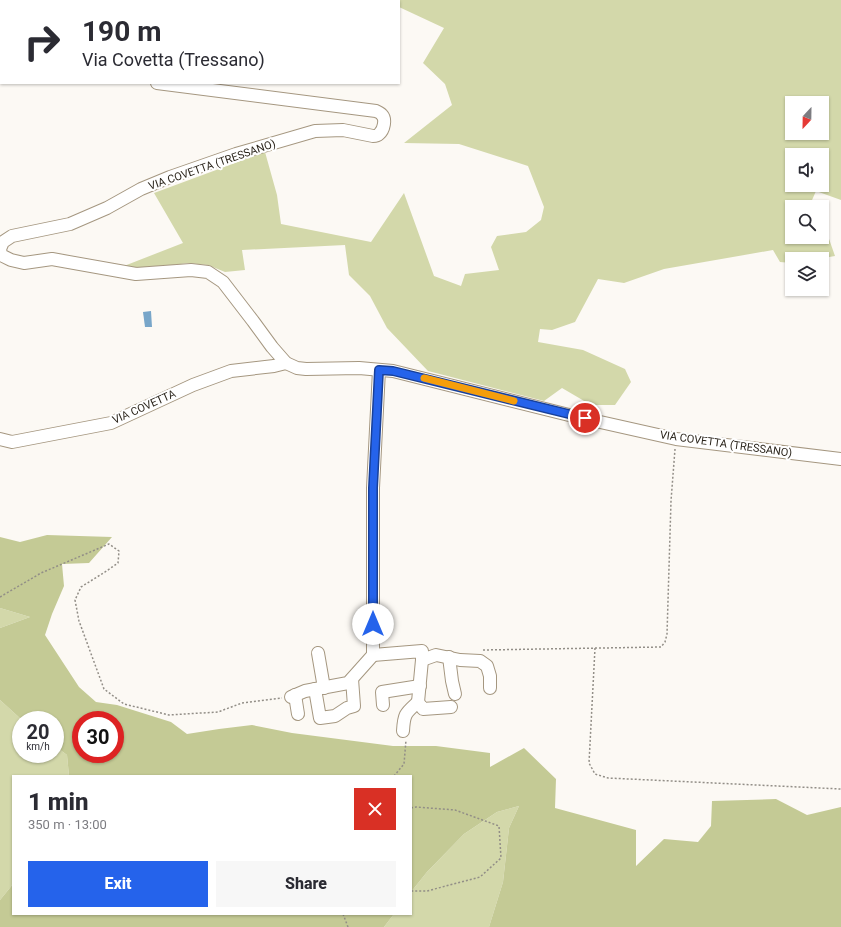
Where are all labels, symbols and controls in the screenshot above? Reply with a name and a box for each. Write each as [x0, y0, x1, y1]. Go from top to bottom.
text: 190 m [82, 15, 161, 48]
icon: right [16, 16, 68, 68]
text: Via Covetta (Tressano) [82, 49, 265, 70]
north arrow [785, 96, 829, 140]
map controls [785, 96, 829, 296]
street label: VIA COVETTA (TRESSANO) [147, 137, 277, 193]
button: sound [785, 148, 829, 192]
button: search [785, 200, 829, 244]
button: layers [785, 252, 829, 296]
street label: VIA COVETTA [110, 387, 178, 427]
pin [568, 401, 602, 435]
icon: arrive [574, 407, 596, 429]
street label: VIA COVETTA (TRESSANO) [659, 428, 793, 460]
position arrow [352, 603, 394, 645]
speed limit sign: 30 [72, 711, 124, 763]
text: 20 [27, 720, 49, 744]
text: km/h [26, 741, 50, 752]
text: 1 min [28, 788, 89, 816]
button: close [354, 788, 396, 830]
text: 350 m · 13:00 [28, 817, 107, 832]
button: Exit [28, 861, 208, 907]
button: Share [216, 861, 396, 907]

